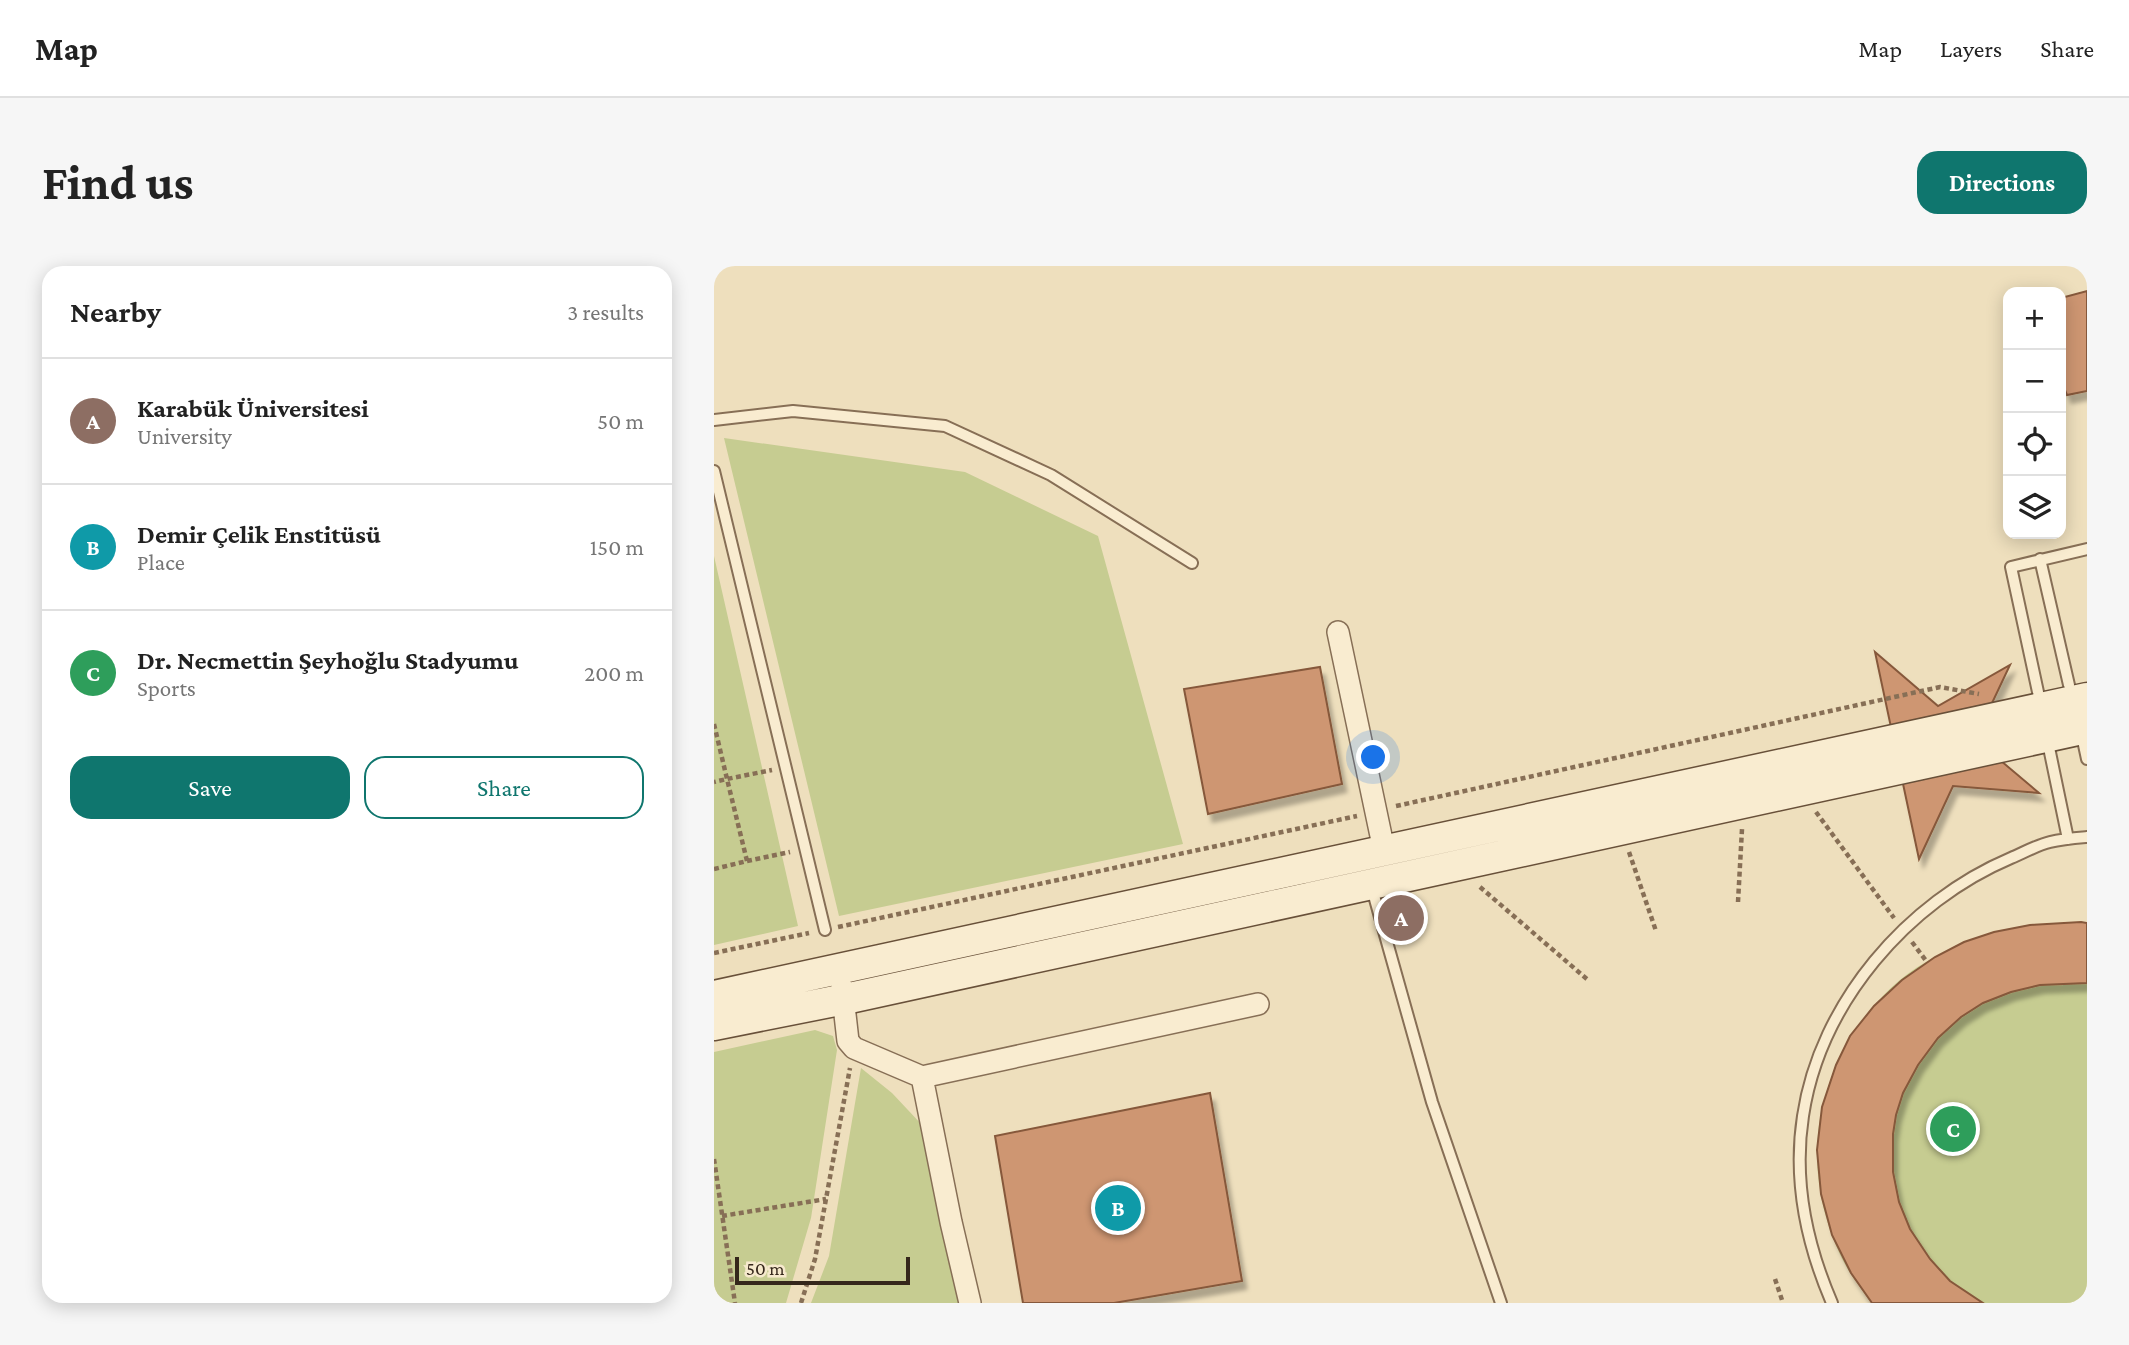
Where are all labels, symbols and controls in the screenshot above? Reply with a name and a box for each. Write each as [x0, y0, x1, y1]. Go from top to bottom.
text: Map [35, 30, 98, 67]
text: Map [1858, 35, 1902, 62]
text: Layers [1940, 35, 2002, 62]
text: Share [2040, 35, 2094, 62]
button: Directions [1917, 151, 2087, 214]
text: Find us [42, 155, 194, 210]
map controls [2003, 287, 2066, 539]
button: + [2003, 287, 2066, 350]
text: Nearby [70, 295, 161, 328]
text: 3 results [567, 299, 644, 325]
button: − [2003, 350, 2066, 413]
text: Karabük Üniversitesi [137, 394, 369, 423]
text: A [86, 408, 100, 434]
text: 50 m [597, 408, 644, 434]
button: locate [2003, 413, 2066, 476]
text: University [137, 423, 232, 449]
button: layers [2003, 476, 2066, 539]
text: Demir Çelik Enstitüsü [137, 520, 381, 549]
text: B [86, 534, 100, 560]
text: 150 m [590, 534, 644, 560]
text: Place [137, 549, 185, 575]
text: Dr. Necmettin Şeyhoğlu Stadyumu [137, 646, 519, 675]
text: C [86, 660, 100, 686]
text: 200 m [584, 660, 644, 686]
text: Sports [137, 675, 196, 701]
your location [1356, 740, 1390, 774]
button: Save [70, 756, 350, 819]
button: Share [364, 756, 644, 819]
pin: A [1378, 892, 1424, 944]
pin: C [1930, 1103, 1976, 1155]
pin: B [1095, 1182, 1141, 1234]
scale bar [735, 1254, 910, 1286]
text: 50 m [746, 1258, 785, 1279]

